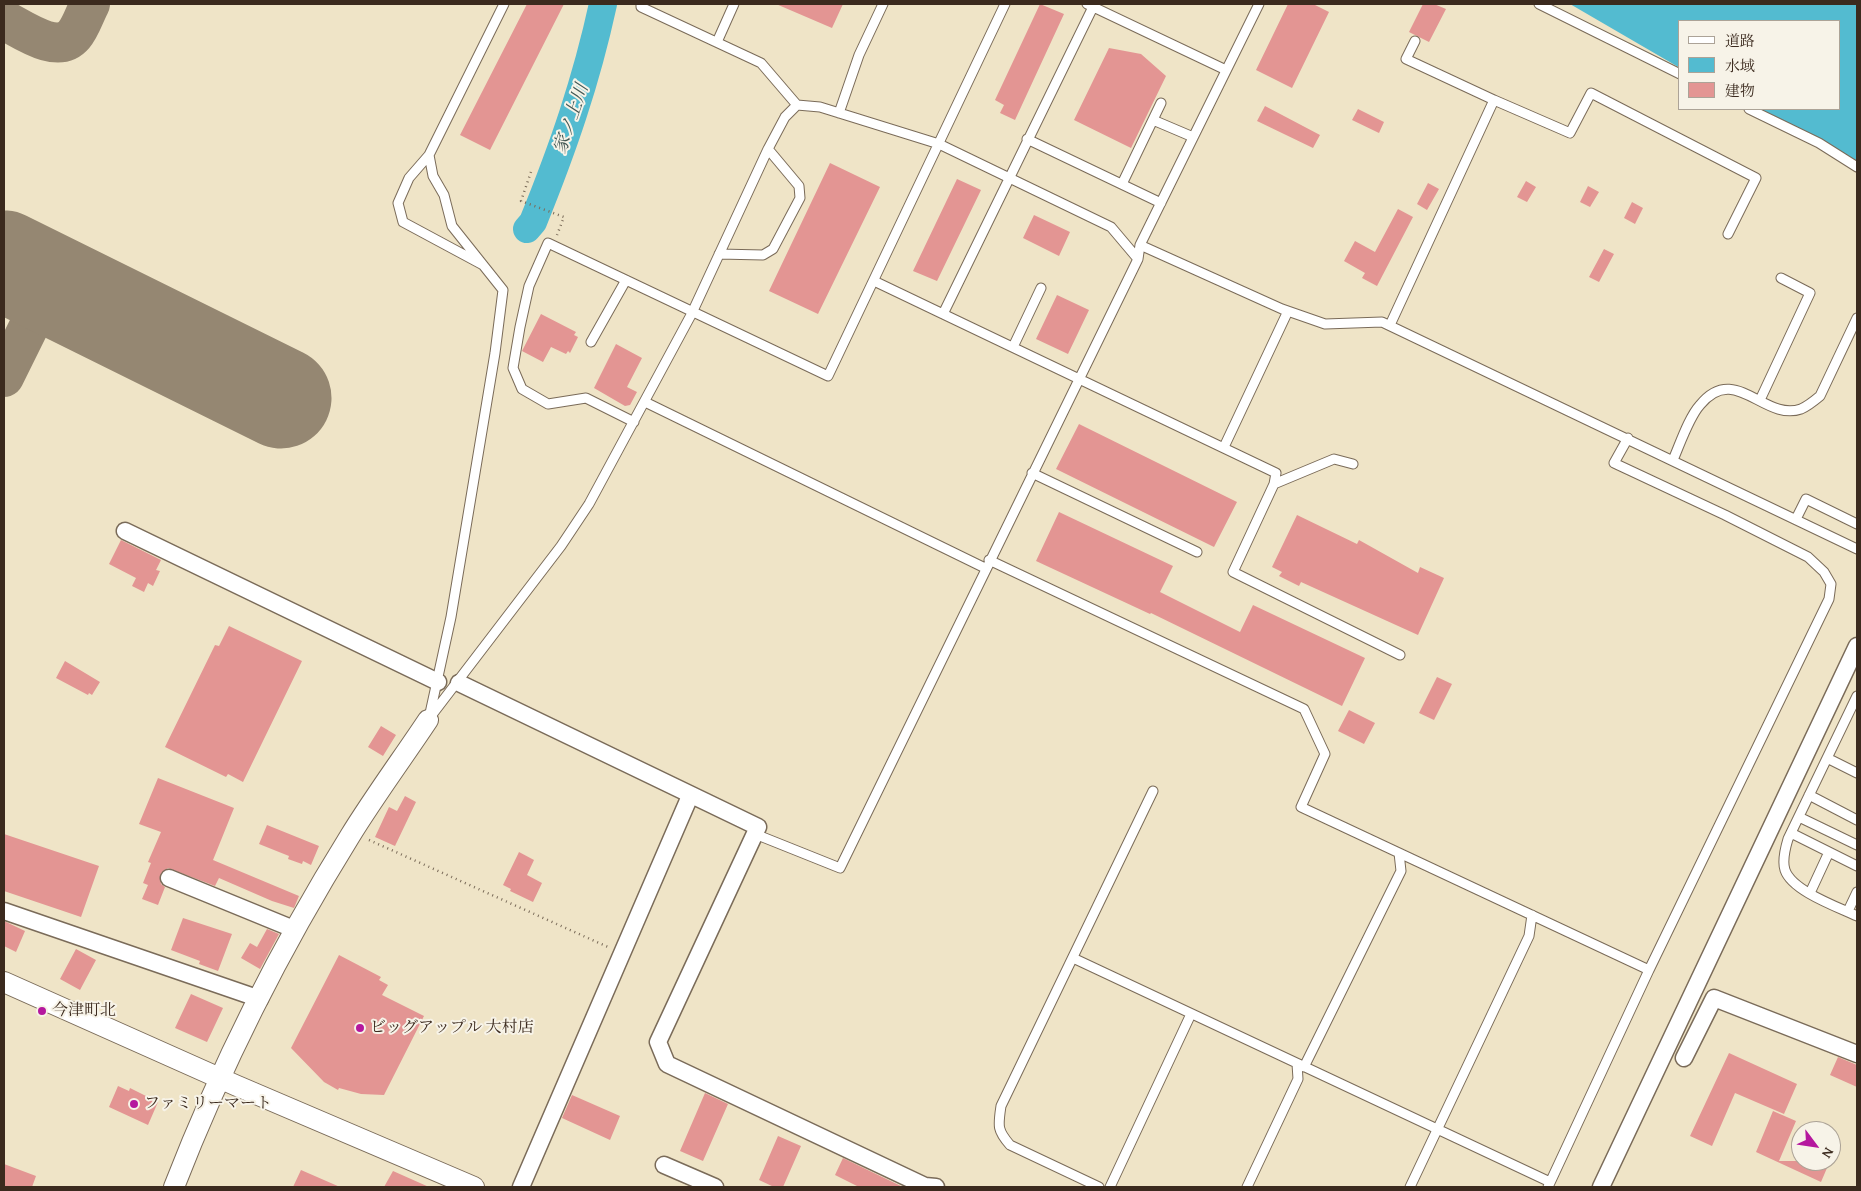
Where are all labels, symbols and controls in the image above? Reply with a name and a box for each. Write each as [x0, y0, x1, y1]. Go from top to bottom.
legend [1678, 20, 1841, 110]
text: 道路 [1725, 30, 1755, 51]
text: 水域 [1725, 55, 1755, 76]
text: 建物 [1725, 80, 1755, 101]
water label: 家ノ上川 [550, 81, 594, 157]
place label: 今津町北 [52, 1001, 116, 1021]
marker: 今津町北 [36, 1005, 48, 1017]
place label: ビッグアップル 大村店 [370, 1018, 534, 1038]
marker: ビッグアップル 大村店 [354, 1022, 366, 1034]
place label: ファミリーマート [144, 1094, 272, 1114]
marker: ファミリーマート [128, 1098, 140, 1110]
north arrow [1791, 1121, 1841, 1171]
text: N [1817, 1144, 1839, 1162]

